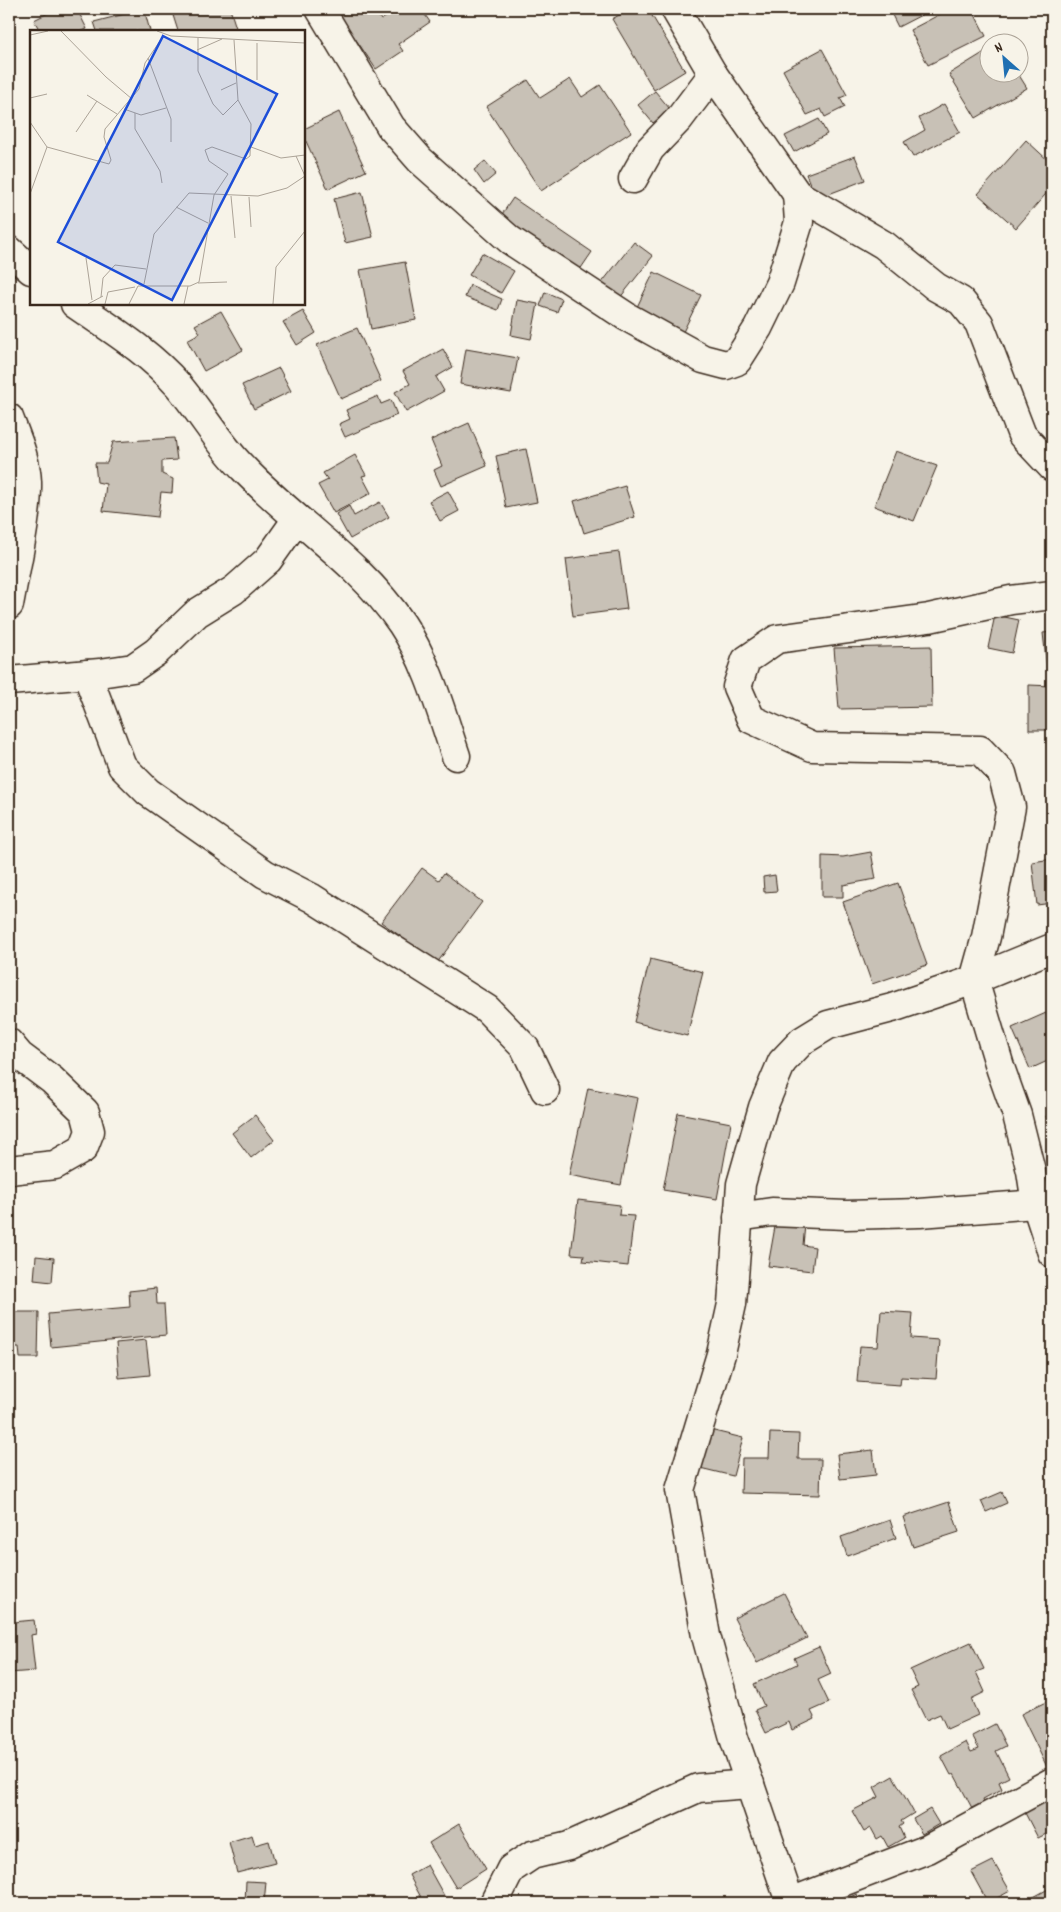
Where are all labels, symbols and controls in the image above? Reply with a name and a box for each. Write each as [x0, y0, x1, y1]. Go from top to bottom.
inset map [30, 30, 305, 305]
north arrow [978, 32, 1028, 82]
text: N [991, 38, 1007, 59]

